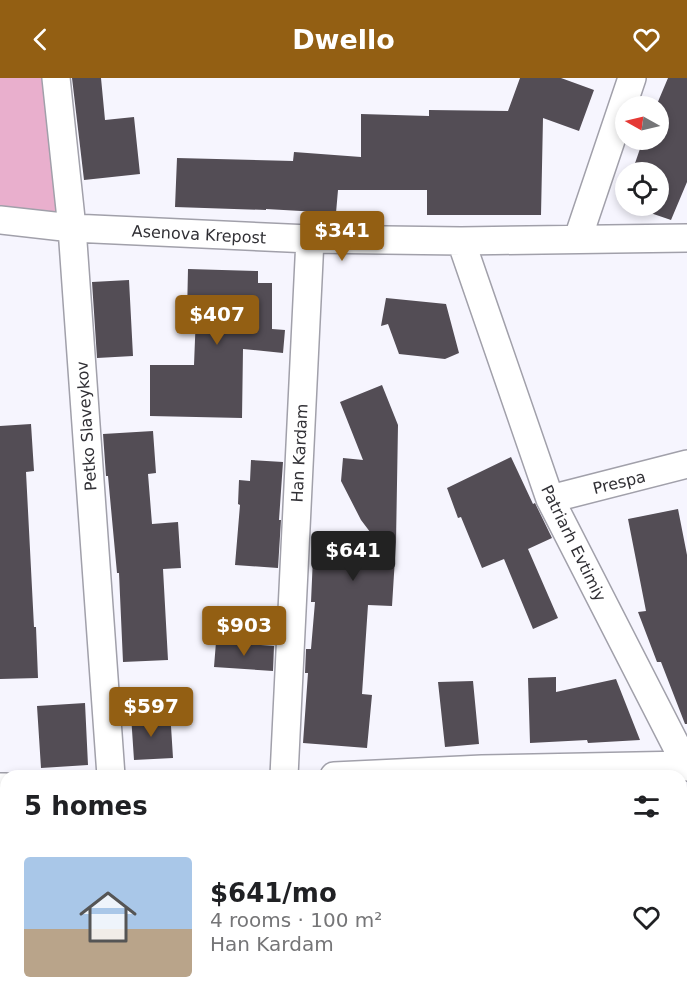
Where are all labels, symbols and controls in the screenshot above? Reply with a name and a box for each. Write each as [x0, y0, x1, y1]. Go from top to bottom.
icon: back [24, 23, 57, 56]
icon: heart [630, 23, 663, 56]
text: Dwello [292, 24, 395, 55]
north arrow [615, 96, 669, 150]
map controls [615, 96, 669, 216]
button: locate [615, 162, 669, 216]
pin: $341 [306, 211, 378, 262]
text: $341 [314, 218, 370, 242]
street label: Asenova Krepost [131, 221, 267, 248]
pin: $407 [181, 295, 253, 346]
text: $407 [189, 302, 245, 326]
street label: Petko Slaveykov [72, 361, 101, 491]
street label: Han Kardam [287, 403, 312, 503]
street label: Prespa [591, 467, 647, 498]
street label: Patriarh Evtimiy [537, 482, 610, 605]
pin: $641 [317, 531, 389, 582]
text: $641 [325, 538, 381, 562]
pin: $903 [208, 606, 280, 657]
text: $903 [216, 613, 272, 637]
pin: $597 [115, 687, 187, 738]
text: $597 [123, 694, 179, 718]
icon: filters [630, 790, 663, 823]
text: 5 homes [24, 791, 148, 821]
text: $641/mo [210, 878, 337, 908]
icon: home [72, 881, 144, 953]
icon: heart [630, 901, 663, 934]
text: 4 rooms · 100 m² [210, 908, 382, 932]
text: Han Kardam [210, 932, 334, 956]

